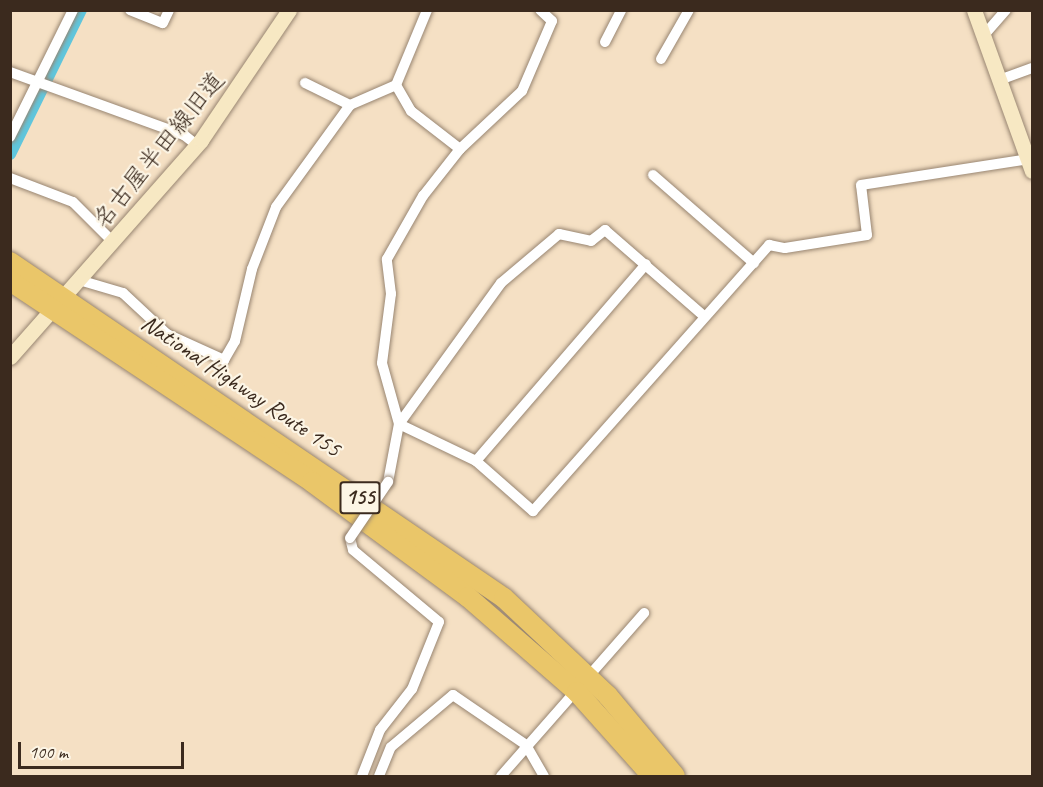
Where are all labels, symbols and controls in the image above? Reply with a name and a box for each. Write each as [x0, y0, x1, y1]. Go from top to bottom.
street label: 名古屋半田線旧道 [87, 66, 231, 234]
street label: National Highway Route 155 [136, 308, 346, 464]
road number: 155 [339, 479, 381, 517]
scale bar [21, 730, 188, 768]
text: 100 m [29, 741, 68, 763]

